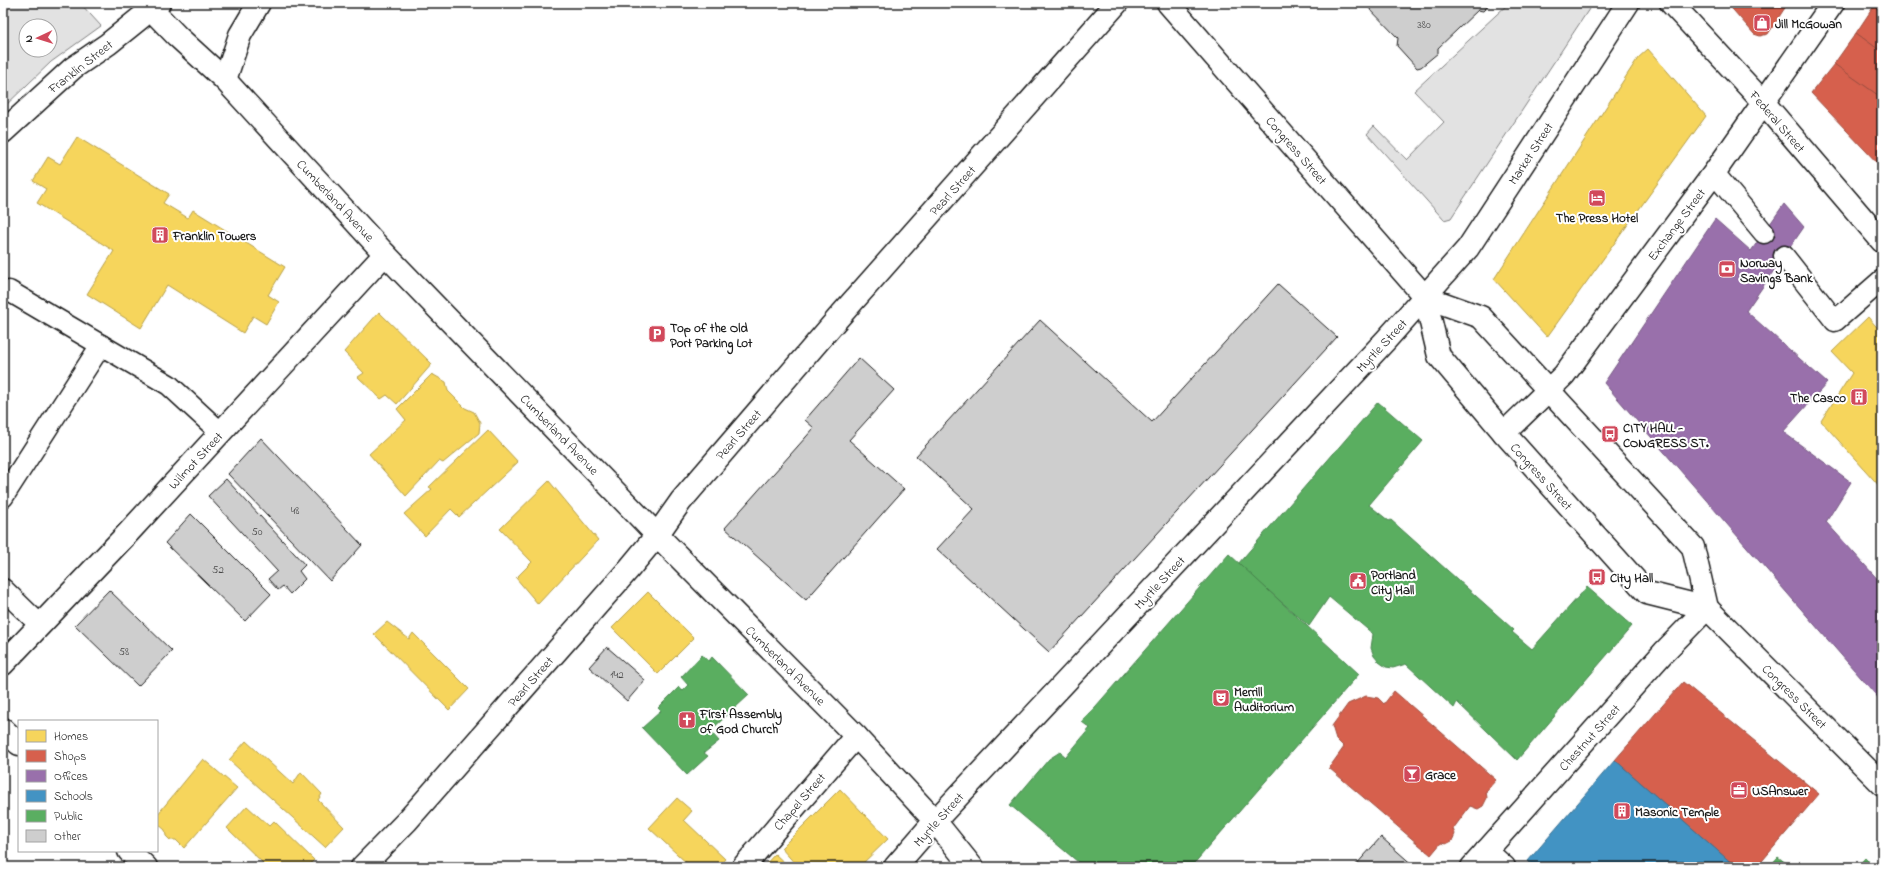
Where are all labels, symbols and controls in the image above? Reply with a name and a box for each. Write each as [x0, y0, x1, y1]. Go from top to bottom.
shop icon: Jill McGowan [1752, 13, 1772, 33]
place label: Jill McGowan [1775, 15, 1842, 34]
house number: 380 [1417, 17, 1431, 33]
north arrow [18, 18, 58, 58]
text: N [21, 34, 37, 43]
street label: Franklin Street [44, 35, 118, 99]
street label: Federal Street [1744, 86, 1810, 158]
street label: Congress Street [1260, 113, 1331, 191]
street label: Market Street [1504, 118, 1559, 189]
street label: Cumberland Avenue [292, 156, 378, 247]
street label: Pearl Street [925, 161, 981, 220]
street label: Exchange Street [1644, 184, 1712, 266]
hotel icon: The Press Hotel [1587, 188, 1607, 208]
place label: The Press Hotel [1556, 209, 1638, 228]
building icon: Franklin Towers [150, 225, 170, 245]
place label: Franklin Towers [172, 227, 257, 246]
place label: Norway Savings Bank [1740, 254, 1813, 290]
bank icon: Norway Savings Bank [1717, 259, 1737, 279]
street label: Myrtle Street [1352, 314, 1413, 378]
place label: Top of the Old Port Parking Lot [670, 319, 753, 355]
parking icon: Top of the Old Port Parking Lot [647, 324, 667, 344]
building icon: The Casco [1849, 387, 1869, 407]
place label: The Casco [1790, 389, 1846, 408]
street label: Cumberland Avenue [515, 390, 603, 480]
street label: Pearl Street [712, 405, 767, 465]
place label: CITY HALL - CONGRESS ST. [1623, 419, 1709, 453]
bus stop icon: CITY HALL - CONGRESS ST. [1600, 424, 1620, 444]
street label: Wilmot Street [164, 428, 228, 494]
street label: Congress Street [1505, 439, 1577, 516]
house number: 48 [291, 503, 299, 519]
house number: 50 [251, 524, 263, 540]
street label: Myrtle Street [1130, 551, 1191, 615]
house number: 52 [212, 562, 224, 578]
place label: Portland City Hall [1371, 566, 1417, 602]
bus stop icon: City Hall [1587, 567, 1607, 587]
place label: City Hall [1610, 569, 1653, 590]
public building icon: Portland City Hall [1348, 571, 1368, 591]
street label: Cumberland Avenue [741, 622, 829, 711]
house number: 58 [119, 644, 129, 660]
street label: Pearl Street [504, 652, 559, 712]
street label: Congress Street [1756, 660, 1831, 735]
house number: 142 [610, 667, 624, 683]
place label: Merrill Auditorium [1234, 683, 1294, 717]
theatre icon: Merrill Auditorium [1211, 688, 1231, 708]
street label: Chestnut Street [1555, 700, 1626, 776]
place label: First Assembly of God Church [699, 705, 782, 739]
church icon: First Assembly of God Church [677, 710, 697, 730]
legend [18, 720, 158, 852]
text: Homes [54, 728, 88, 746]
text: Shops [54, 748, 86, 766]
bar icon: Grace [1402, 764, 1422, 784]
place label: Grace [1425, 766, 1457, 785]
text: Offices [54, 768, 88, 786]
street label: Chapel Street [770, 768, 831, 835]
office icon: USAnswer [1729, 780, 1749, 800]
place label: USAnswer [1752, 782, 1809, 801]
text: Schools [54, 788, 93, 806]
street label: Myrtle Street [909, 788, 970, 852]
building icon: Masonic Temple [1612, 801, 1632, 821]
place label: Masonic Temple [1635, 803, 1720, 822]
text: Public [54, 808, 83, 826]
text: Other [54, 828, 81, 846]

